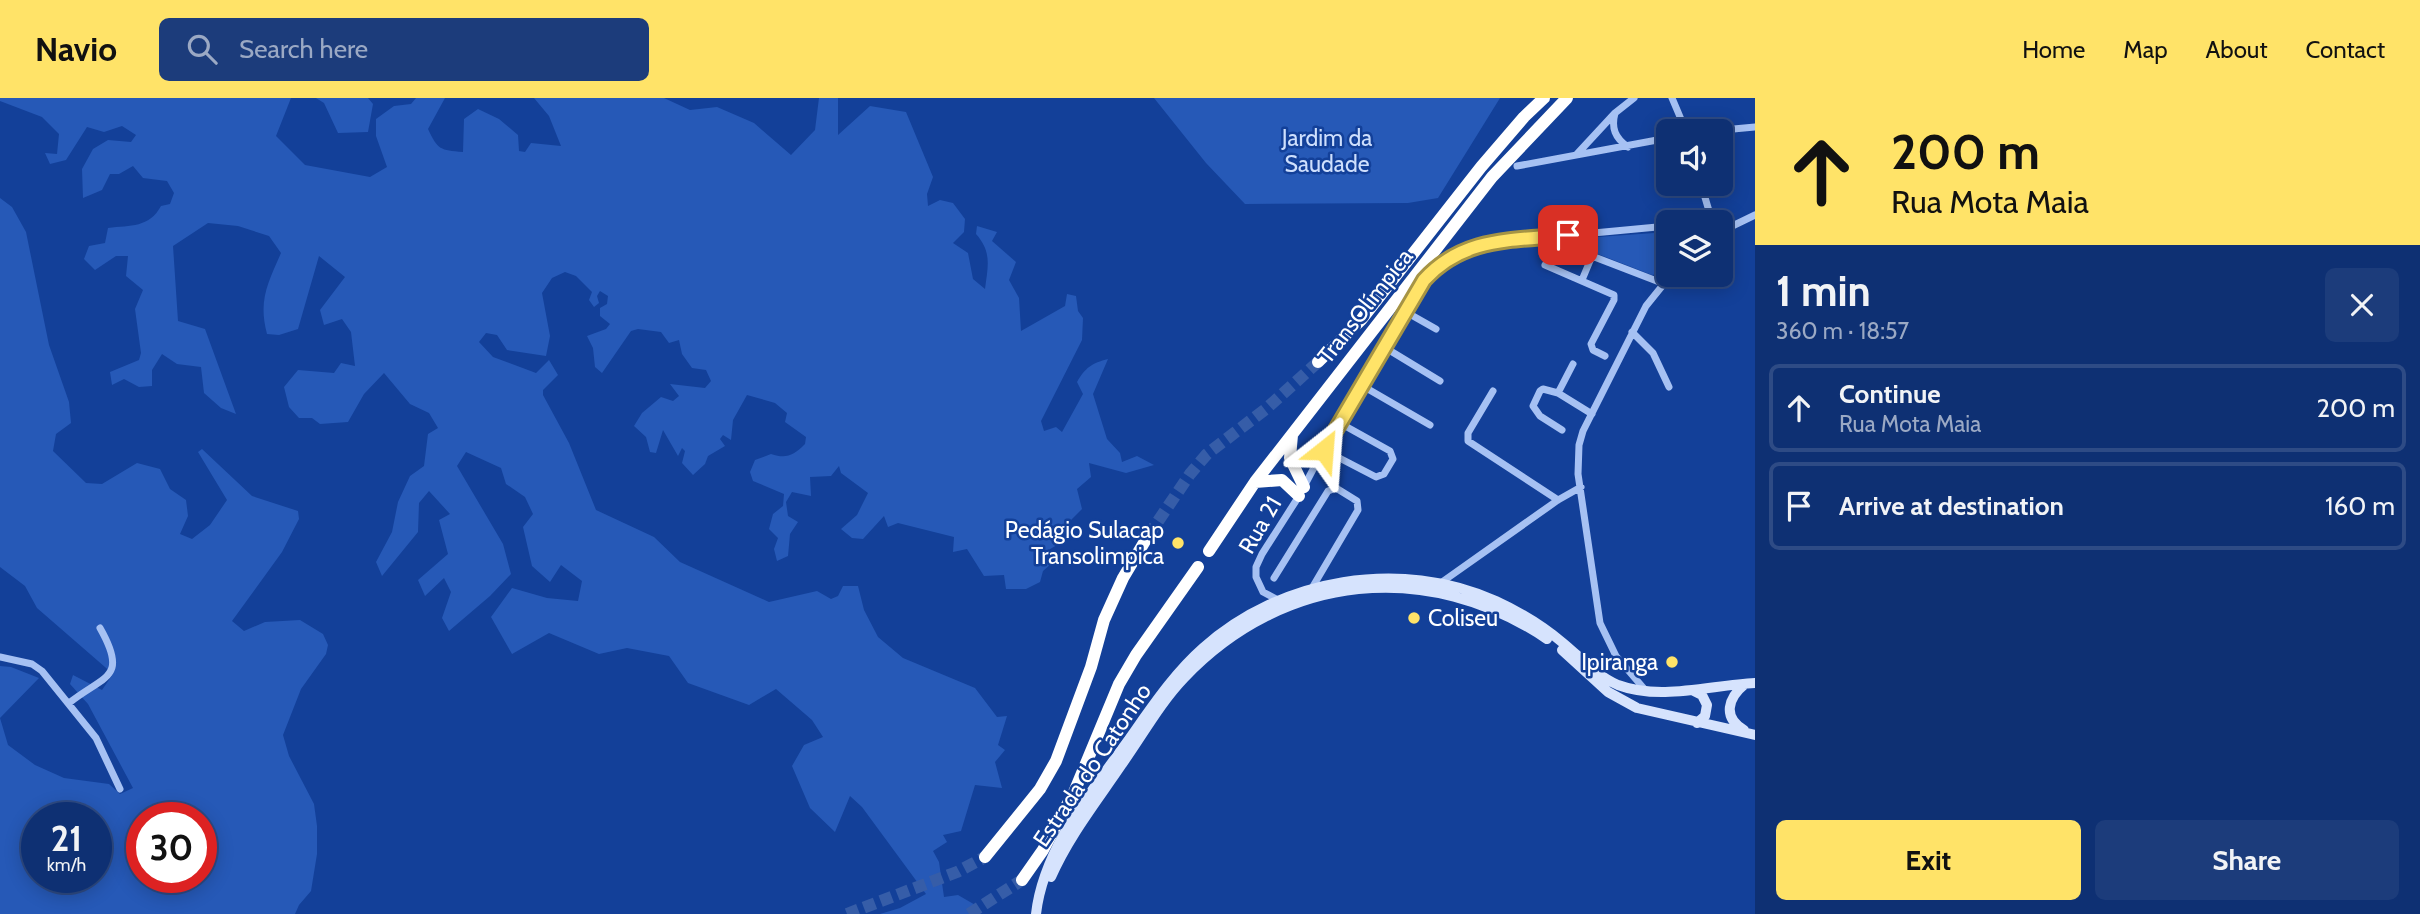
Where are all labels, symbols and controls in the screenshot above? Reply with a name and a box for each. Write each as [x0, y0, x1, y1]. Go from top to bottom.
search box [159, 18, 649, 81]
text: Navio [35, 29, 117, 69]
icon: search [183, 30, 221, 68]
text: Search here [239, 33, 368, 65]
text: Home [2022, 35, 2085, 64]
text: Map [2123, 35, 2168, 64]
text: About [2206, 35, 2268, 64]
text: Contact [2306, 35, 2385, 64]
map controls [1656, 119, 1733, 287]
button: sound [1656, 119, 1733, 196]
text: 200 m [1891, 122, 2040, 181]
park label: Jardim da Saudade [1281, 124, 1372, 178]
icon: ahead [1776, 126, 1867, 217]
text: Rua Mota Maia [1891, 182, 2089, 221]
pin [1538, 205, 1598, 265]
button: layers [1656, 210, 1733, 287]
icon: arrive [1549, 216, 1587, 254]
street label: TransOlímpica [1312, 243, 1418, 369]
text: 1 min [1776, 265, 1871, 317]
button: close [2325, 268, 2399, 342]
text: 360 m · 18:57 [1776, 317, 1909, 345]
text: Continue [1839, 378, 1941, 410]
icon: ahead [1780, 389, 1818, 427]
text: 200 m [2316, 392, 2395, 424]
text: Rua Mota Maia [1839, 410, 1981, 438]
position arrow [1287, 413, 1361, 487]
icon: arrive [1780, 487, 1818, 525]
text: Arrive at destination [1839, 490, 2064, 522]
text: 160 m [2325, 490, 2395, 522]
street label: Rua 21 [1233, 491, 1287, 559]
place label: Pedágio Sulacap Transolimpica [1005, 516, 1164, 570]
marker: Pedágio Sulacap Transolimpica [1170, 535, 1186, 551]
place label: Coliseu [1428, 604, 1498, 632]
marker: Coliseu [1406, 610, 1422, 626]
place label: Ipiranga [1581, 648, 1658, 676]
marker: Ipiranga [1664, 654, 1680, 670]
street label: Estrada do Catonho [1027, 678, 1157, 852]
speed limit sign: 30 [126, 802, 217, 893]
text: 21 [51, 817, 82, 860]
button: Exit [1776, 820, 2081, 900]
button: Share [2095, 820, 2399, 900]
text: km/h [47, 854, 86, 876]

